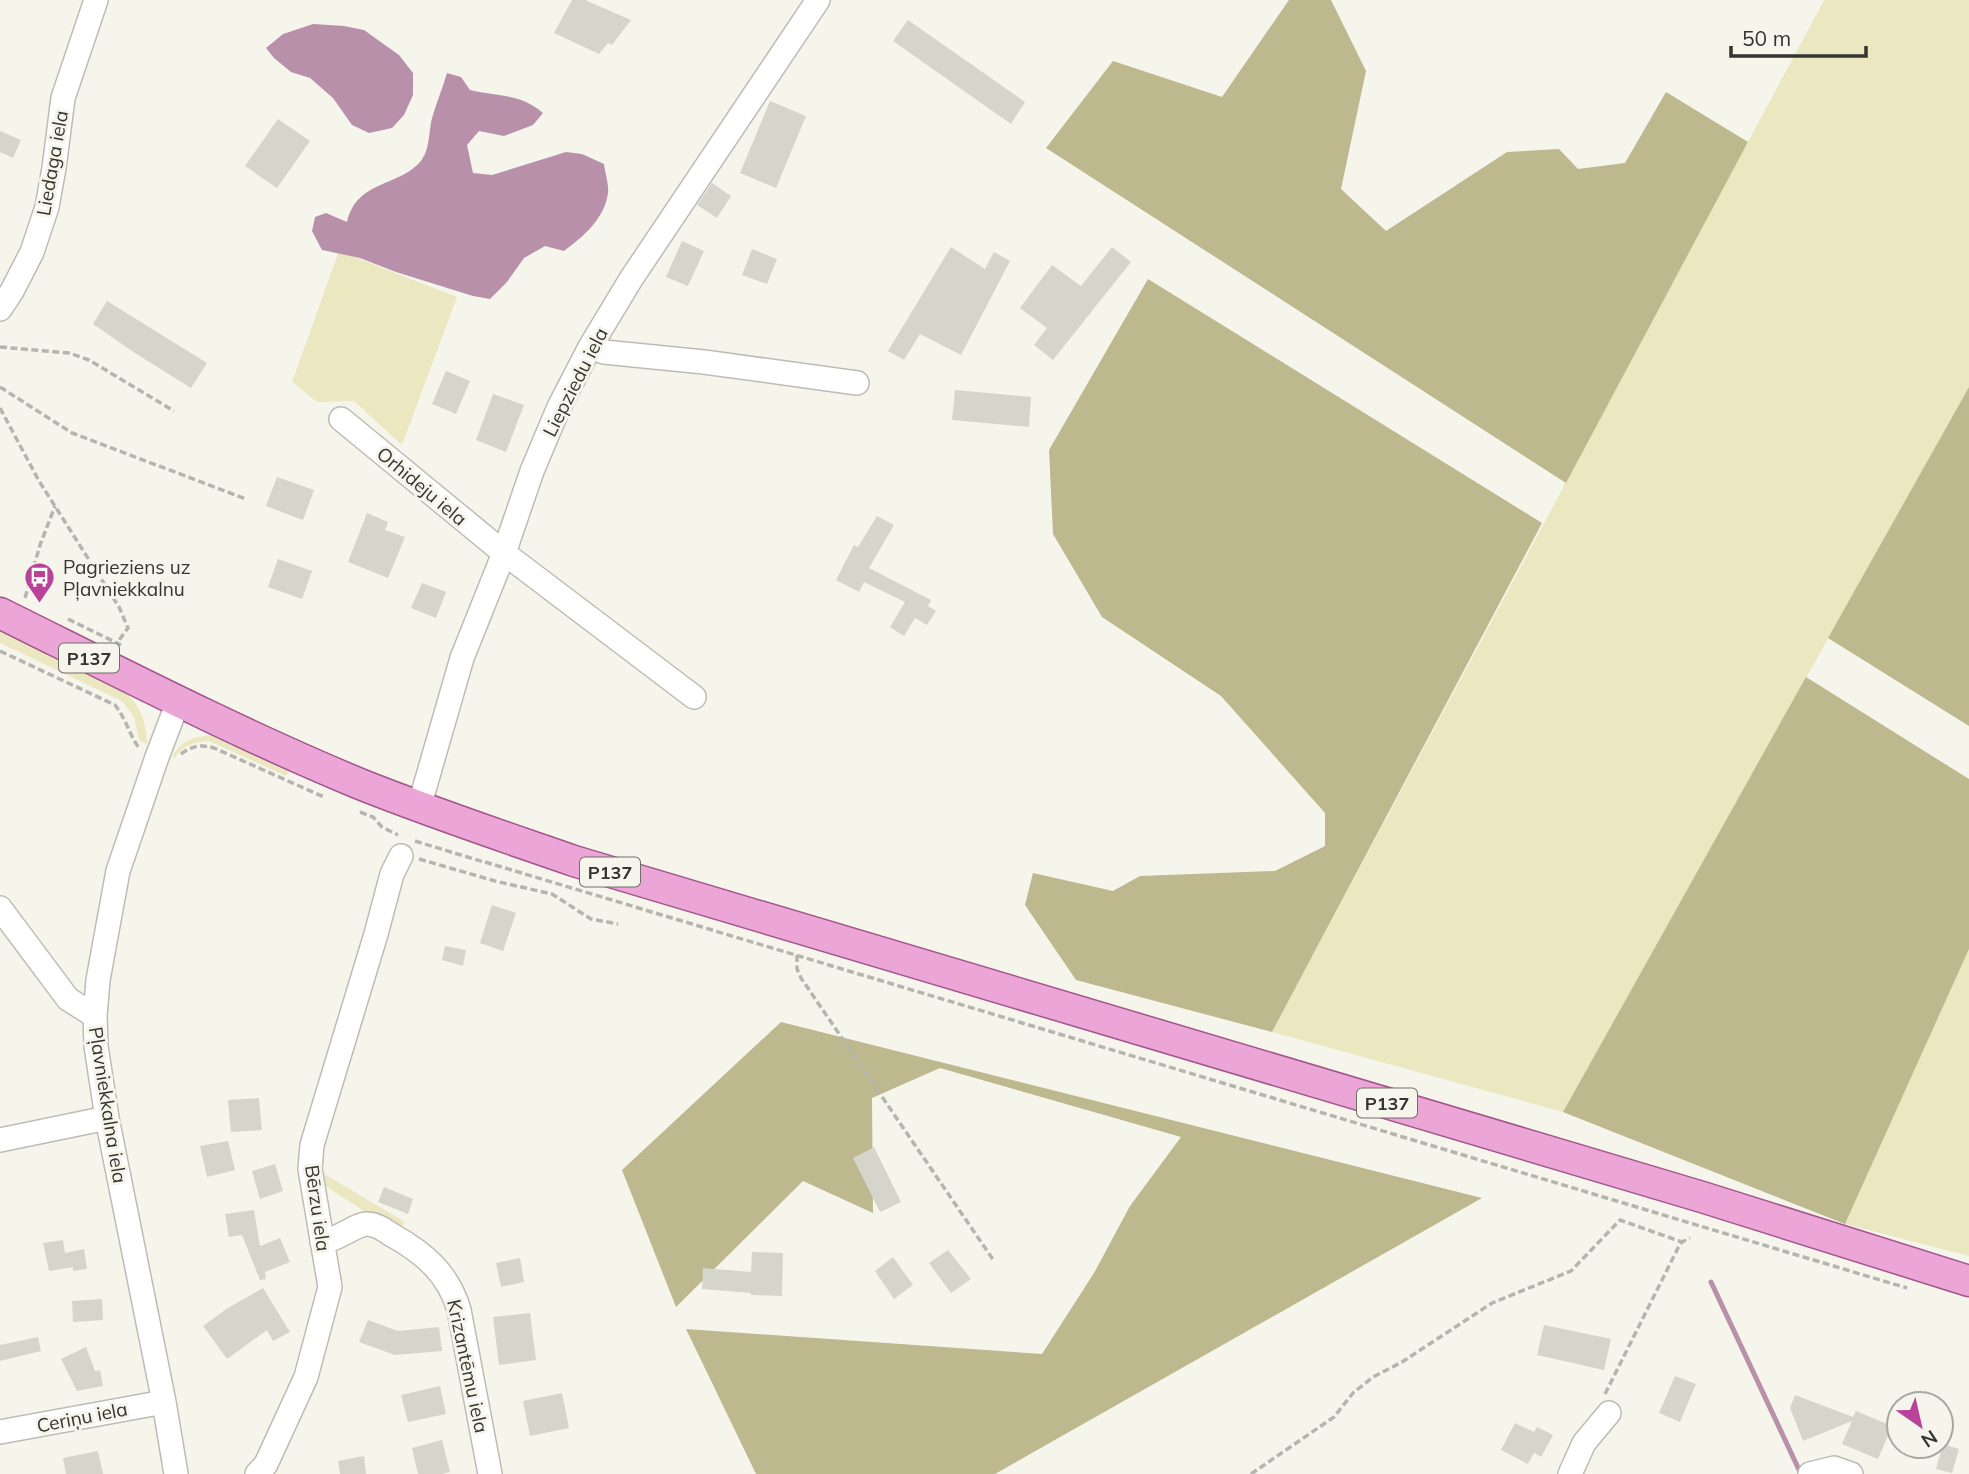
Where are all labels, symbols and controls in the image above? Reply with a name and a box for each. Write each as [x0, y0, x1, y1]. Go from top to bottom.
scale bar [1731, 14, 1866, 58]
text: 50 m [1742, 25, 1791, 51]
street label: Liedaga iela [31, 108, 73, 218]
street label: Liepziedu iela [537, 323, 613, 441]
street label: Orhideju iela [372, 441, 472, 531]
place label: Pagrieziens uz Pļavniekkalnu [63, 555, 191, 602]
bus stop icon: Pagrieziens uz Pļavniekkalnu [23, 561, 57, 605]
road number: P137 [59, 644, 119, 672]
road number: P137 [580, 858, 640, 886]
street label: Pļavniekkalna iela [83, 1025, 132, 1185]
road number: P137 [1357, 1088, 1417, 1118]
street label: Bērzu iela [300, 1163, 336, 1253]
street label: Krizantēmu iela [442, 1297, 494, 1435]
north arrow [1885, 1390, 1955, 1460]
street label: Ceriņu iela [35, 1396, 130, 1439]
text: N [1917, 1425, 1942, 1453]

